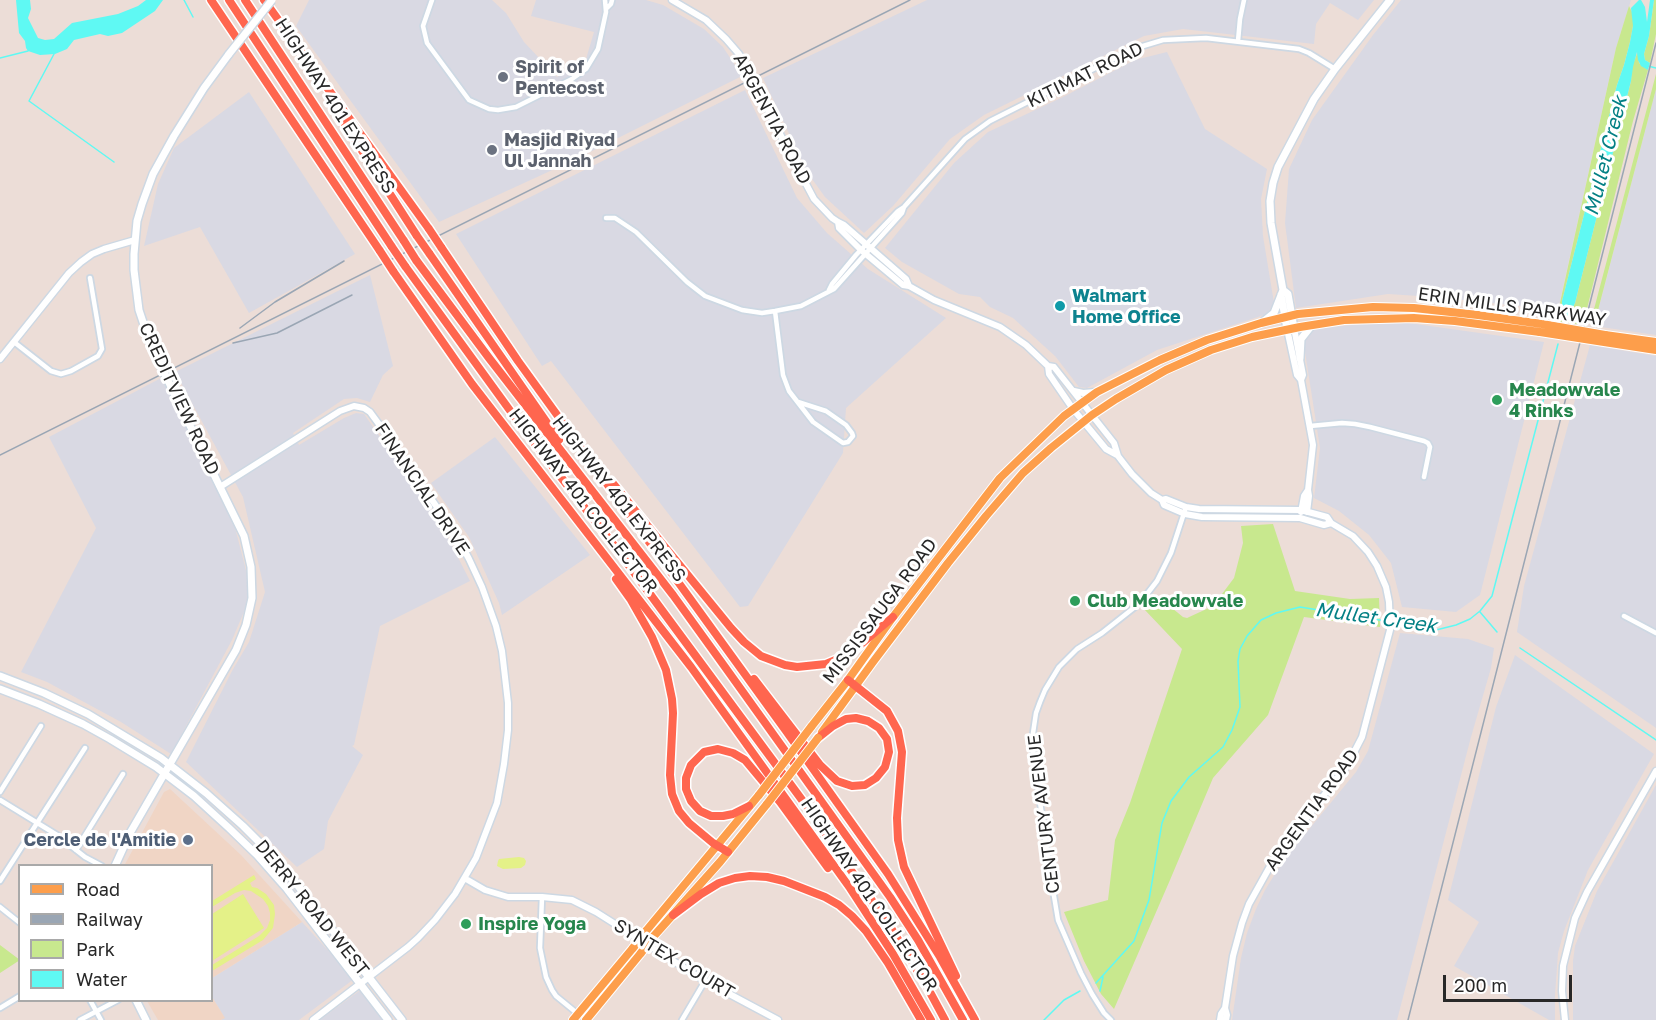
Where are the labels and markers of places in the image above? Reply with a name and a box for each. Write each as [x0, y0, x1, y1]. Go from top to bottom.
place label: Spirit of Pentecost [515, 56, 605, 98]
marker: Spirit of Pentecost [496, 70, 510, 84]
place label: Masjid Riyad Ul Jannah [504, 129, 615, 172]
marker: Masjid Riyad Ul Jannah [485, 143, 499, 157]
place label: Walmart Home Office [1072, 285, 1181, 328]
marker: Walmart Home Office [1053, 299, 1067, 313]
place label: Meadowvale 4 Rinks [1509, 379, 1620, 422]
marker: Meadowvale 4 Rinks [1490, 393, 1504, 407]
place label: Club Meadowvale [1087, 590, 1243, 612]
marker: Club Meadowvale [1068, 594, 1082, 608]
place label: Cercle de l'Amitie [24, 829, 176, 851]
marker: Cercle de l'Amitie [181, 833, 195, 847]
place label: Inspire Yoga [478, 913, 586, 935]
marker: Inspire Yoga [459, 917, 473, 931]

